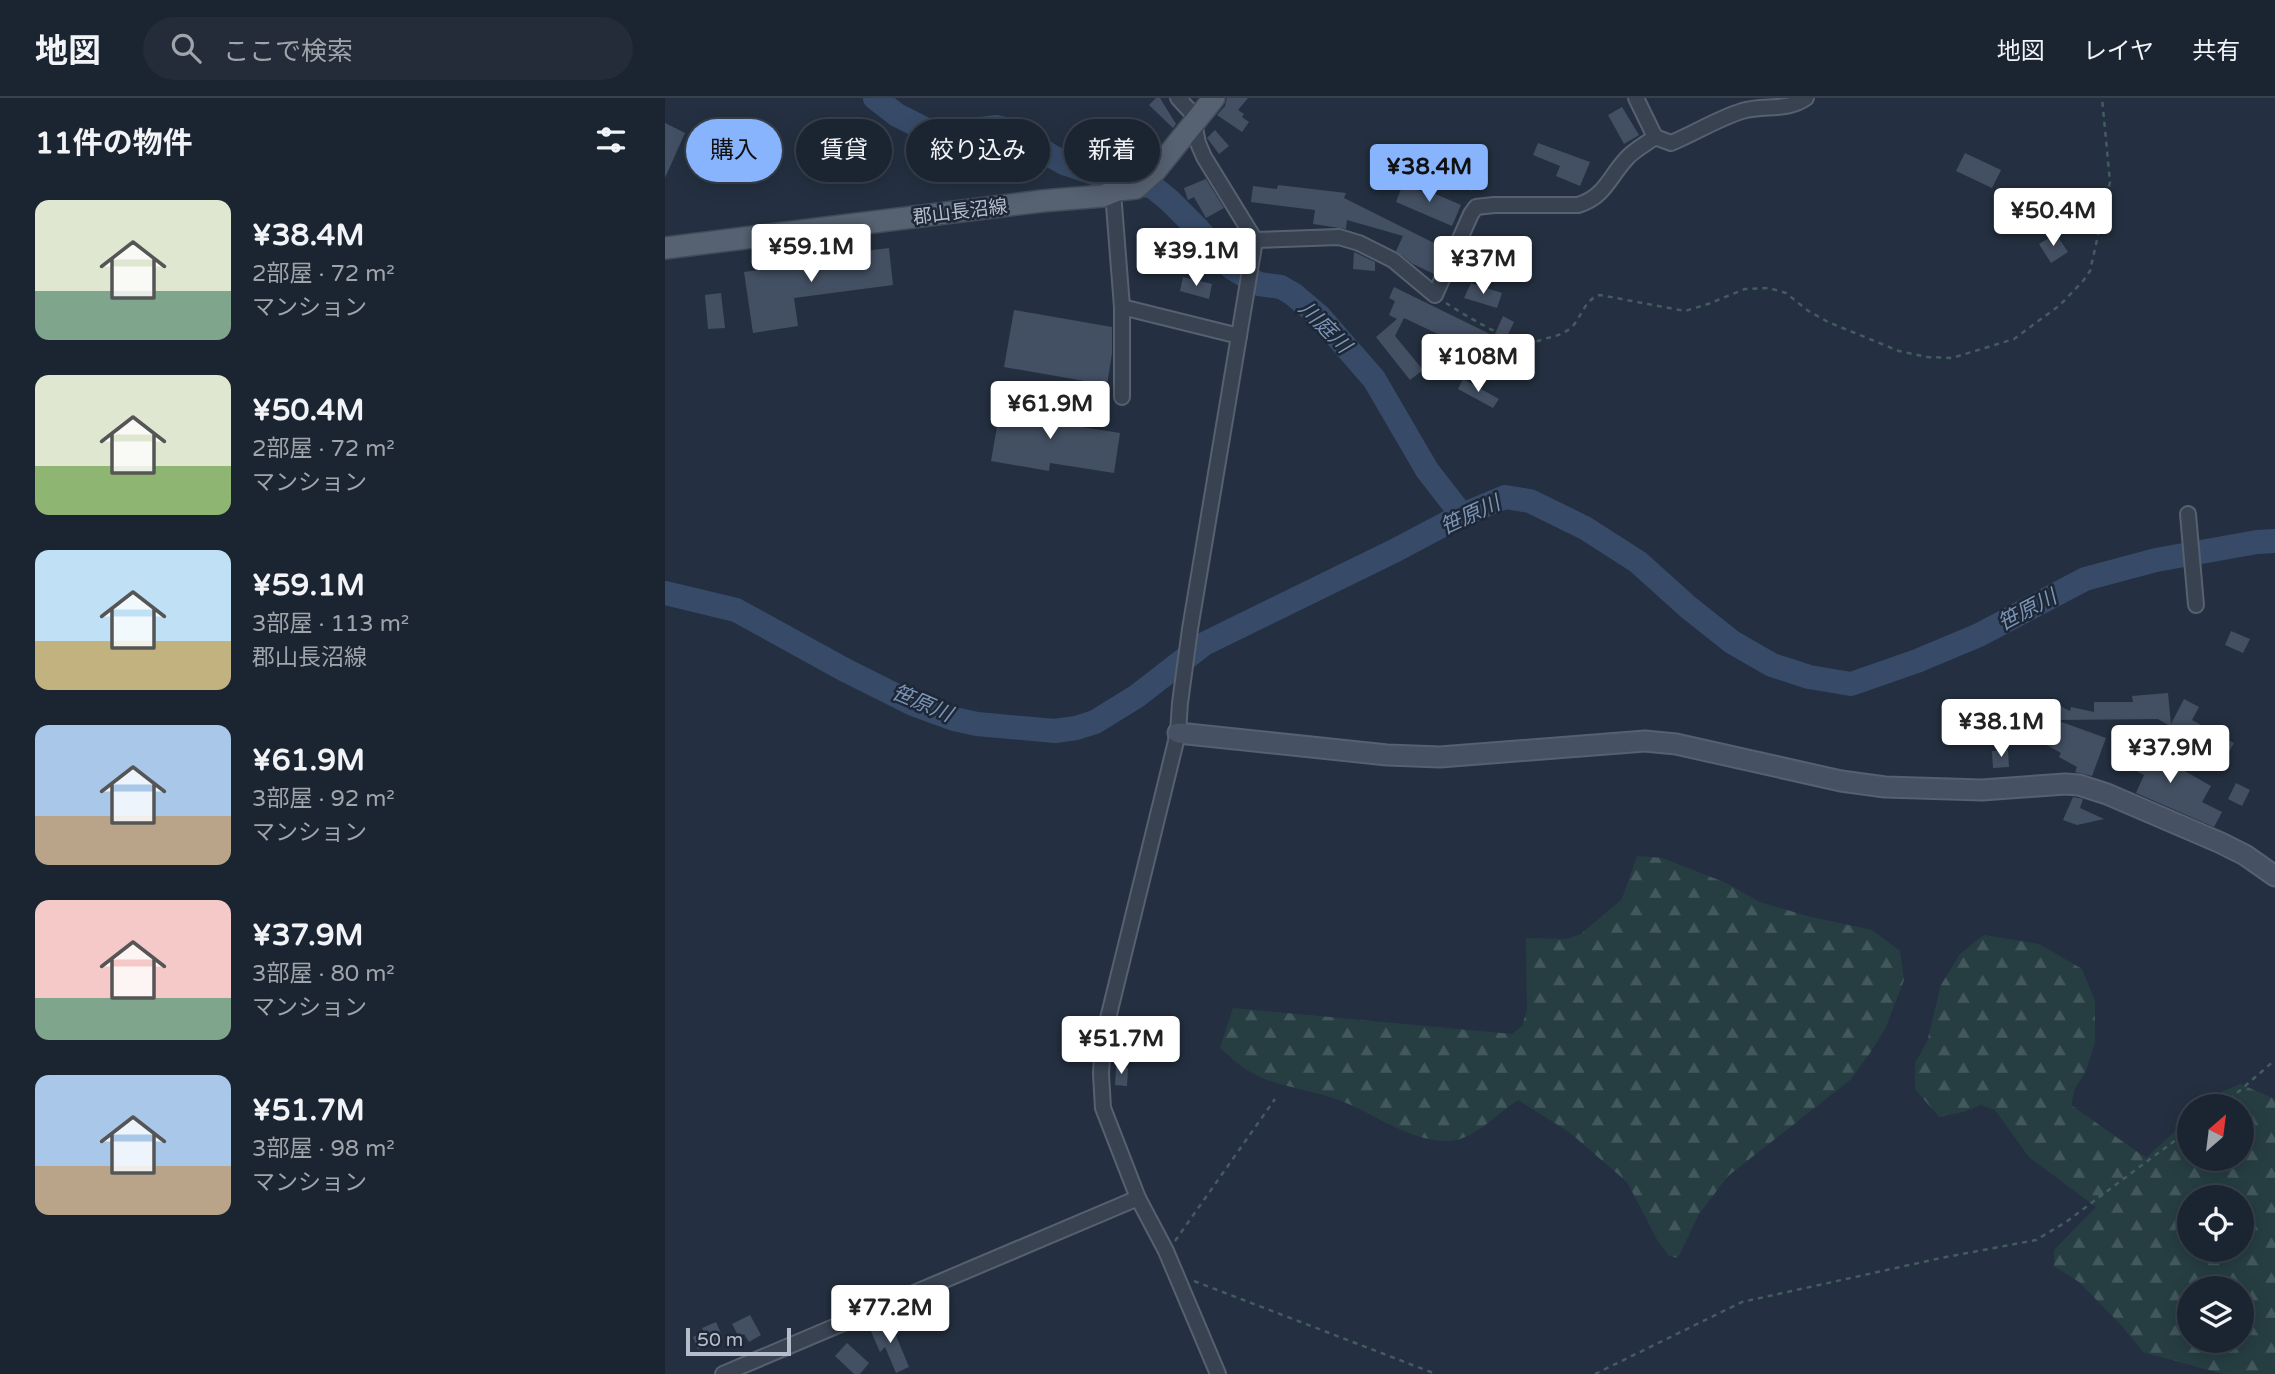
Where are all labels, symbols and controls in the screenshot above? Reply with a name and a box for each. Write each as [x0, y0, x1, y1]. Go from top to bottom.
search box [143, 17, 633, 80]
icon: search [167, 29, 205, 67]
text: 地図 [35, 32, 101, 71]
text: ここで検索 [223, 36, 353, 67]
text: 地図 [1997, 37, 2045, 66]
text: レイヤ [2083, 37, 2154, 66]
text: 共有 [2192, 37, 2240, 66]
chip: 購入 [686, 119, 782, 182]
chip: 賃貸 [796, 119, 892, 182]
chip: 絞り込み [906, 119, 1050, 182]
chip: 新着 [1064, 119, 1160, 182]
icon: filters [592, 121, 630, 159]
text: 11件の物件 [35, 125, 193, 162]
pin: ¥38.4M [1372, 144, 1486, 204]
text: ¥38.4M [1386, 153, 1472, 181]
pin: ¥50.4M [1996, 188, 2110, 248]
street label: 郡山長沼線 [912, 195, 1009, 229]
text: ¥50.4M [2010, 197, 2096, 225]
text: ¥38.4M [252, 217, 364, 254]
pin: ¥59.1M [754, 225, 868, 284]
icon: home [91, 228, 175, 312]
pin: ¥39.1M [1139, 228, 1253, 288]
text: ¥59.1M [768, 233, 854, 261]
pin: ¥37M [1442, 236, 1524, 296]
text: ¥39.1M [1153, 237, 1239, 265]
text: ¥37M [1450, 245, 1516, 273]
text: 2部屋 · 72 m² [252, 260, 395, 288]
text: マンション [252, 294, 367, 322]
water label: 川庭川 [1294, 296, 1357, 360]
pin: ¥108M [1429, 334, 1527, 394]
text: ¥108M [1438, 343, 1518, 371]
pin: ¥61.9M [993, 382, 1107, 441]
text: ¥61.9M [1007, 390, 1093, 418]
text: ¥50.4M [252, 392, 364, 429]
icon: home [91, 403, 175, 487]
text: 2部屋 · 72 m² [252, 435, 395, 463]
text: マンション [252, 469, 367, 497]
water label: 笹原川 [1436, 490, 1506, 540]
text: ¥59.1M [252, 567, 365, 604]
icon: home [91, 578, 175, 662]
water label: 笹原川 [1994, 584, 2063, 636]
text: 3部屋 · 113 m² [252, 610, 409, 638]
text: 郡山長沼線 [252, 644, 367, 672]
water label: 笹原川 [888, 680, 958, 728]
pin: ¥38.1M [1944, 700, 2058, 759]
text: ¥38.1M [1958, 708, 2044, 736]
pin: ¥37.9M [2113, 726, 2227, 785]
text: ¥37.9M [2127, 734, 2213, 762]
text: ¥61.9M [252, 742, 365, 779]
icon: home [91, 753, 175, 837]
text: 3部屋 · 92 m² [252, 785, 395, 813]
text: マンション [252, 819, 367, 847]
text: ¥37.9M [252, 917, 364, 954]
icon: home [91, 928, 175, 1012]
text: 3部屋 · 80 m² [252, 960, 395, 988]
text: マンション [252, 994, 367, 1022]
pin: ¥51.7M [1064, 1016, 1178, 1076]
text: ¥51.7M [1078, 1025, 1164, 1053]
text: ¥51.7M [252, 1092, 365, 1129]
north arrow [2177, 1094, 2254, 1171]
map controls [2177, 1094, 2254, 1353]
icon: home [91, 1103, 175, 1187]
text: 3部屋 · 98 m² [252, 1135, 395, 1163]
text: マンション [252, 1169, 367, 1197]
button: locate [2177, 1185, 2254, 1262]
button: layers [2177, 1276, 2254, 1353]
pin: ¥77.2M [833, 1286, 947, 1345]
text: ¥77.2M [847, 1294, 933, 1322]
scale bar [686, 1325, 791, 1357]
text: 50 m [697, 1329, 743, 1351]

